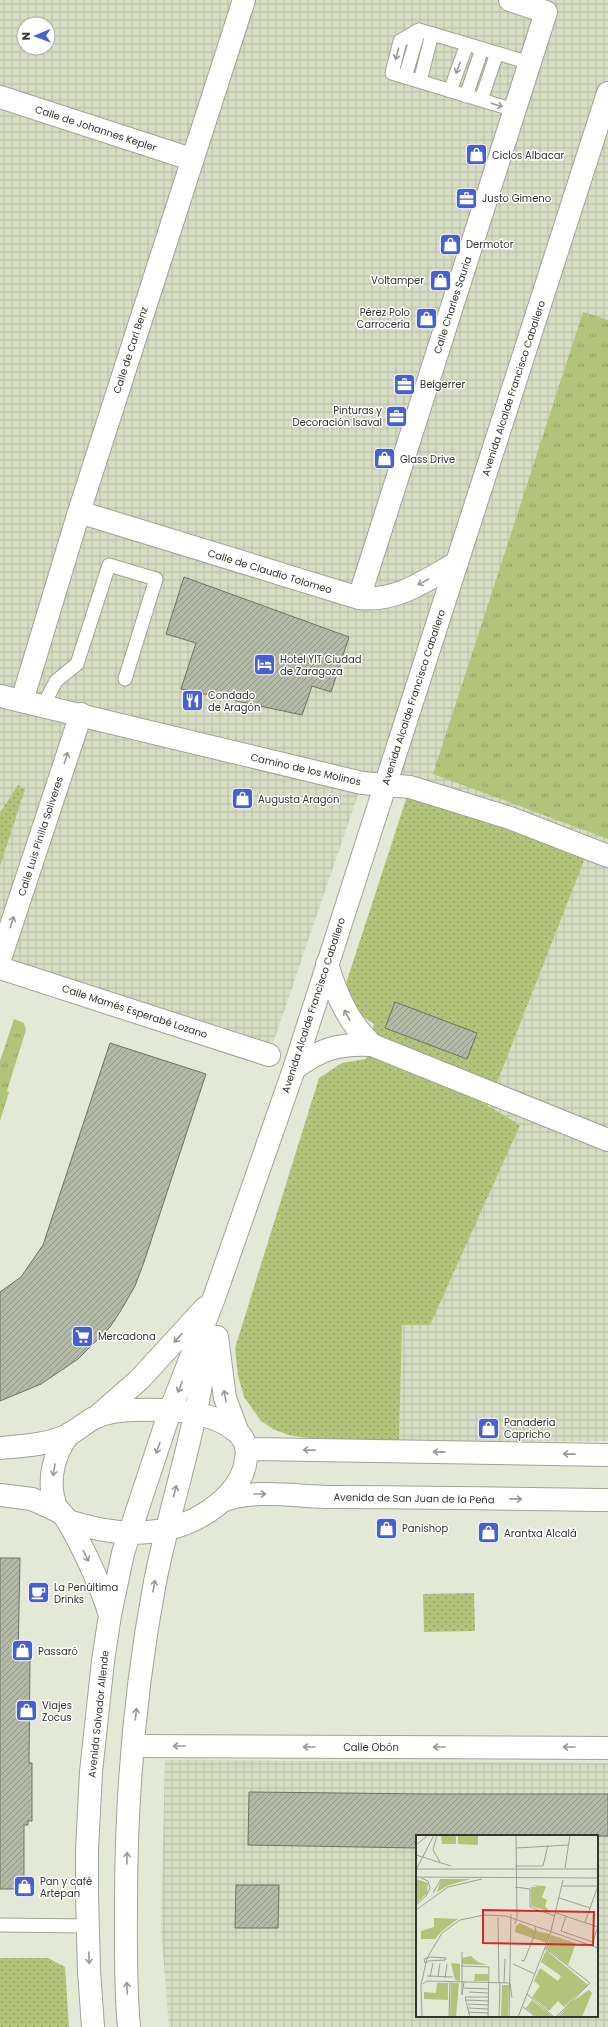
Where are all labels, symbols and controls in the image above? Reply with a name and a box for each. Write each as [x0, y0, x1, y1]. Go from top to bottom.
north arrow [16, 16, 56, 56]
text: N [18, 32, 34, 40]
one-way arrow [392, 47, 400, 60]
one-way arrow [454, 61, 462, 73]
street label: Calle de Johannes Kepler [33, 102, 159, 155]
one-way arrow [491, 102, 504, 109]
shop icon: Ciclos Albacar [464, 142, 490, 168]
place label: Ciclos Albacar [492, 148, 565, 163]
office icon: Justo Gimeno [453, 185, 479, 211]
place label: Justo Gimeno [482, 191, 551, 206]
shop icon: Dermotor [438, 231, 464, 257]
place label: Dermotor [466, 237, 514, 252]
street label: Calle Charles Sauria [430, 255, 475, 356]
shop icon: Voltamper [427, 267, 453, 293]
place label: Voltamper [371, 273, 424, 288]
street label: Avenida Alcalde Francisco Caballero [478, 298, 549, 478]
street label: Calle de Carl Benz [109, 304, 152, 396]
place label: Pérez Polo Carrocería [356, 305, 410, 332]
shop icon: Pérez Polo Carrocería [413, 305, 439, 331]
office icon: Beigerrer [391, 371, 417, 397]
place label: Beigerrer [420, 377, 465, 392]
place label: Pinturas y Decoración Isaval [293, 403, 382, 430]
office icon: Pinturas y Decoración Isaval [384, 403, 410, 429]
shop icon: Glass Drive [371, 446, 397, 472]
place label: Glass Drive [400, 452, 455, 467]
street label: Calle de Claudio Tolomeo [206, 545, 334, 598]
one-way arrow [417, 579, 429, 587]
street label: Avenida Alcalde Francisco Caballero [378, 607, 449, 787]
hotel icon: Hotel YIT Ciudad de Zaragoza [252, 652, 278, 678]
place label: Hotel YIT Ciudad de Zaragoza [280, 652, 362, 679]
restaurant icon: Condado de Aragón [180, 688, 206, 714]
place label: Condado de Aragón [208, 688, 260, 715]
street label: Camino de los Molinos [249, 749, 363, 790]
one-way arrow [63, 752, 70, 765]
street label: Calle Luis Pinilla Soliveres [14, 774, 67, 898]
shop icon: Augusta Aragón [230, 786, 256, 812]
place label: Augusta Aragón [258, 792, 339, 807]
one-way arrow [9, 915, 16, 928]
street label: Avenida Alcalde Francisco Caballero [278, 915, 349, 1095]
street label: Calle Mamés Esperabé Lozano [60, 981, 210, 1042]
one-way arrow [343, 1010, 351, 1022]
supermarket icon: Mercadona [70, 1323, 96, 1349]
place label: Mercadona [98, 1329, 156, 1344]
one-way arrow [173, 1333, 183, 1343]
one-way arrow [175, 1380, 183, 1392]
one-way arrow [221, 1390, 229, 1403]
shop icon: Panaderia Capricho [475, 1415, 501, 1441]
place label: Panaderia Capricho [504, 1415, 556, 1442]
one-way arrow [154, 1441, 161, 1454]
one-way arrow [303, 1446, 316, 1454]
one-way arrow [433, 1448, 446, 1456]
one-way arrow [563, 1450, 576, 1458]
one-way arrow [50, 1463, 58, 1476]
one-way arrow [172, 1485, 179, 1498]
one-way arrow [253, 1490, 266, 1498]
street label: Avenida de San Juan de la Peña [333, 1490, 495, 1507]
one-way arrow [509, 1495, 522, 1503]
shop icon: Panishop [374, 1515, 400, 1541]
shop icon: Arantxa Alcalá [476, 1520, 502, 1546]
place label: Panishop [402, 1521, 448, 1536]
place label: Arantxa Alcalá [504, 1526, 577, 1541]
one-way arrow [83, 1549, 90, 1561]
cafe icon: La Penúltima Drinks [26, 1580, 52, 1606]
place label: La Penúltima Drinks [54, 1580, 118, 1607]
one-way arrow [151, 1580, 159, 1593]
shop icon: Passaró [10, 1638, 36, 1664]
place label: Passaró [38, 1644, 78, 1659]
street label: Avenida Salvador Allende [84, 1650, 113, 1778]
shop icon: Viajes Zocus [14, 1698, 40, 1724]
place label: Viajes Zocus [42, 1698, 72, 1725]
one-way arrow [132, 1708, 140, 1721]
street label: Calle Obón [343, 1740, 399, 1755]
one-way arrow [173, 1742, 186, 1750]
one-way arrow [303, 1743, 316, 1751]
one-way arrow [433, 1743, 446, 1751]
one-way arrow [563, 1744, 576, 1751]
inset map [416, 1835, 598, 2017]
one-way arrow [123, 1852, 130, 1865]
shop icon: Pan y café Artepan [12, 1874, 38, 1900]
place label: Pan y café Artepan [40, 1874, 92, 1901]
one-way arrow [85, 1951, 92, 1964]
one-way arrow [123, 1982, 130, 1995]

